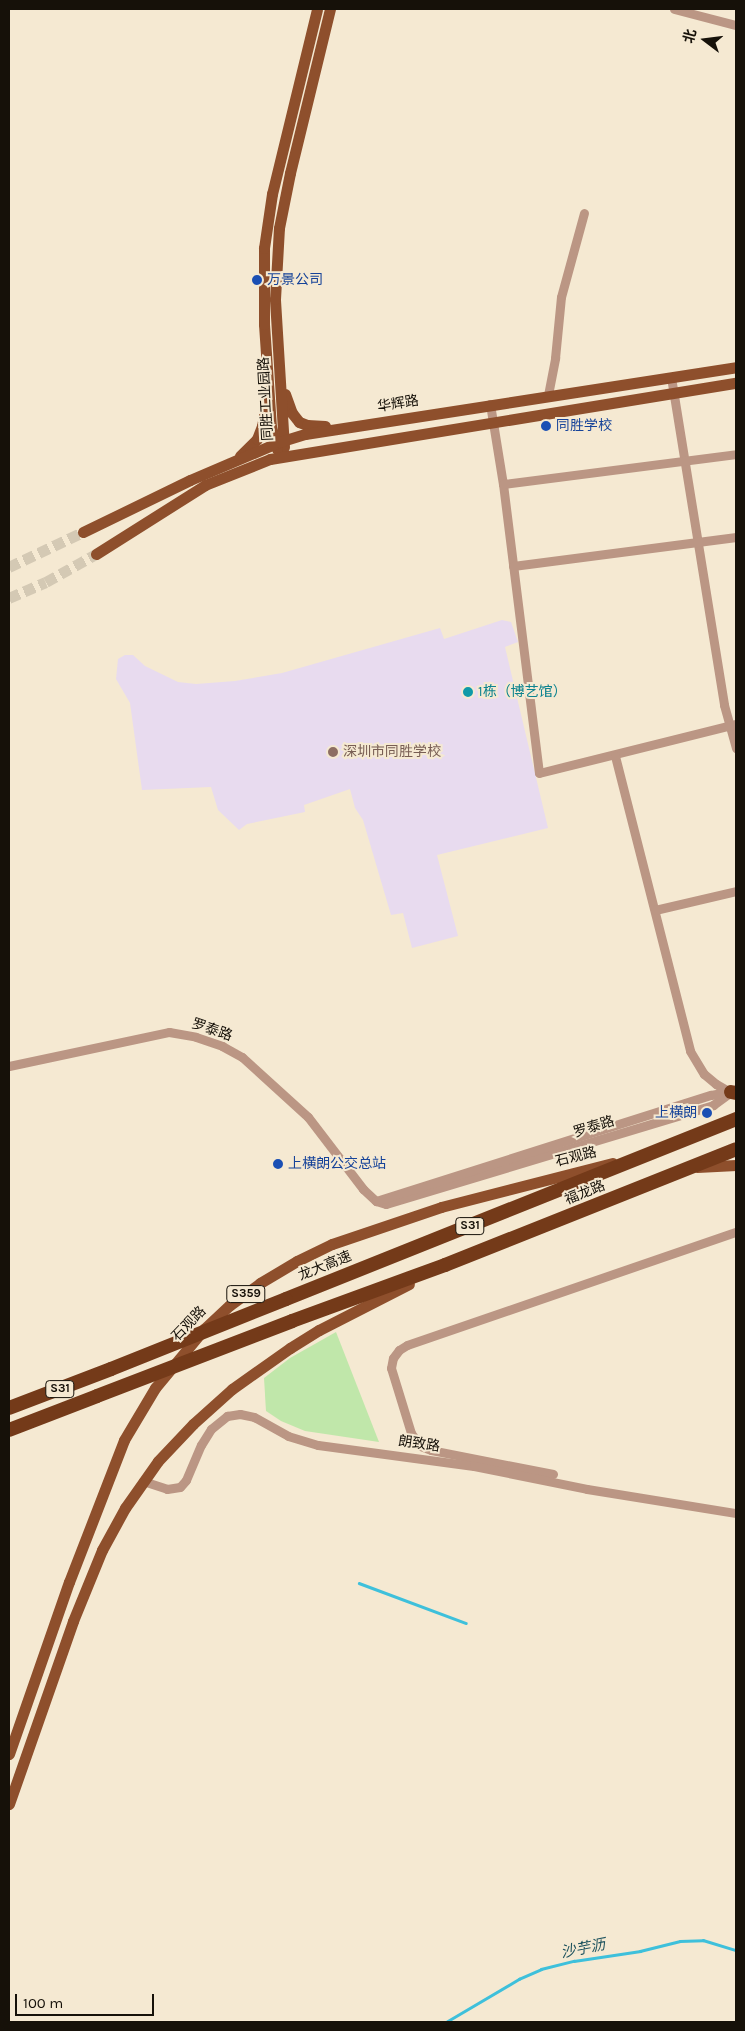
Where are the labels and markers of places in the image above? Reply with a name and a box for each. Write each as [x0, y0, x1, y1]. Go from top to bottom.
place label: 万景公司 [267, 272, 323, 288]
marker: 万景公司 [251, 274, 263, 286]
place label: 同胜学校 [556, 418, 612, 434]
marker: 同胜学校 [540, 420, 552, 432]
place label: 1栋（博艺馆） [478, 684, 567, 700]
marker: 1栋（博艺馆） [462, 686, 474, 698]
place label: 深圳市同胜学校 [343, 744, 441, 760]
marker: 深圳市同胜学校 [327, 746, 339, 758]
place label: 上横朗 [655, 1105, 697, 1121]
marker: 上横朗 [701, 1107, 713, 1119]
place label: 上横朗公交总站 [288, 1156, 386, 1172]
marker: 上横朗公交总站 [272, 1158, 284, 1170]

